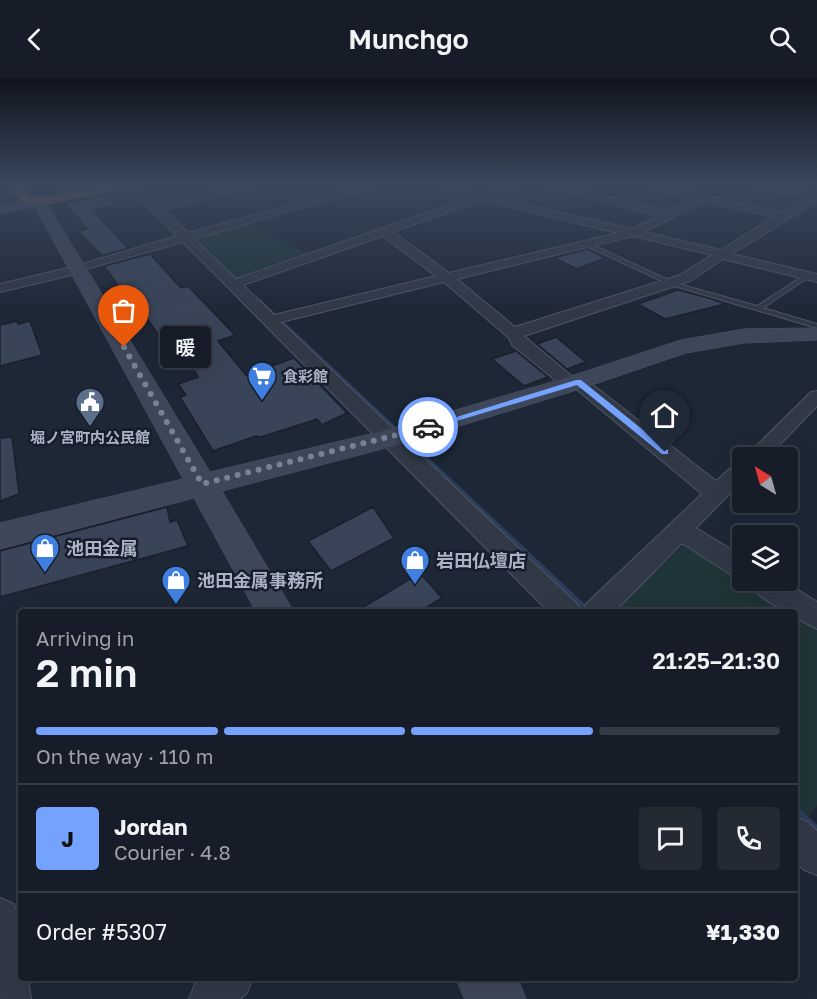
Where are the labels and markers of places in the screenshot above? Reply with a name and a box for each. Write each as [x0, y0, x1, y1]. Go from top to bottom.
pin [98, 285, 149, 347]
callout: 暖 [160, 326, 211, 368]
supermarket icon: 食彩館 [246, 360, 278, 402]
place label: 食彩館 [283, 367, 328, 385]
public building icon: 堀ノ宮町内公民館 [74, 386, 106, 428]
pin [639, 390, 690, 452]
place label: 堀ノ宮町内公民館 [30, 428, 150, 446]
shop icon: 池田金属 [29, 532, 61, 574]
place label: 池田金属 [66, 537, 138, 559]
shop icon: 岩田仏壇店 [399, 544, 431, 586]
place label: 岩田仏壇店 [436, 549, 526, 571]
shop icon: 池田金属事務所 [160, 564, 192, 606]
place label: 池田金属事務所 [197, 569, 323, 591]

